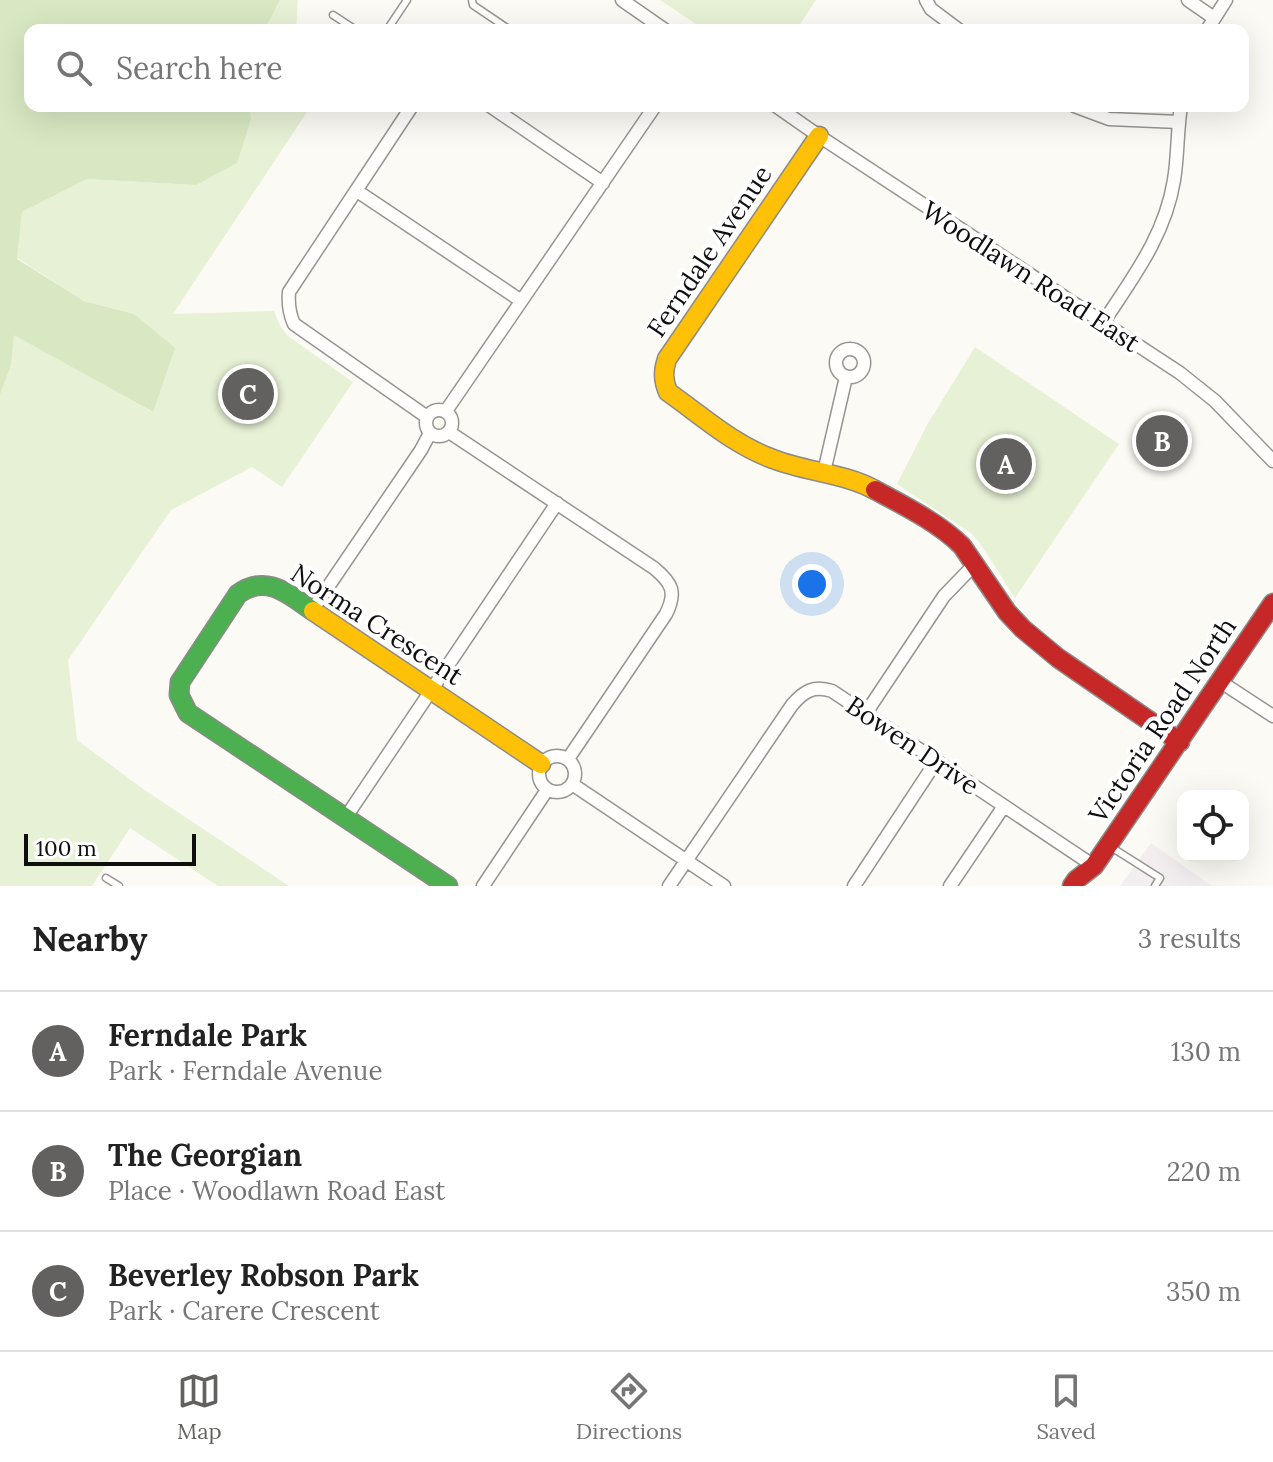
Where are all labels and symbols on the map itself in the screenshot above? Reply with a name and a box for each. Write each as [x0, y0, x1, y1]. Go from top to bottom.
street label: Ferndale Avenue [639, 159, 779, 343]
street label: Woodlawn Road East [916, 193, 1146, 359]
pin: C [222, 364, 274, 424]
pin: B [1136, 411, 1188, 471]
pin: A [980, 434, 1032, 494]
street label: Norma Crescent [285, 556, 469, 692]
your location [792, 564, 832, 604]
street label: Victoria Road North [1080, 611, 1243, 830]
street label: Bowen Drive [840, 688, 986, 802]
scale bar [24, 830, 196, 866]

